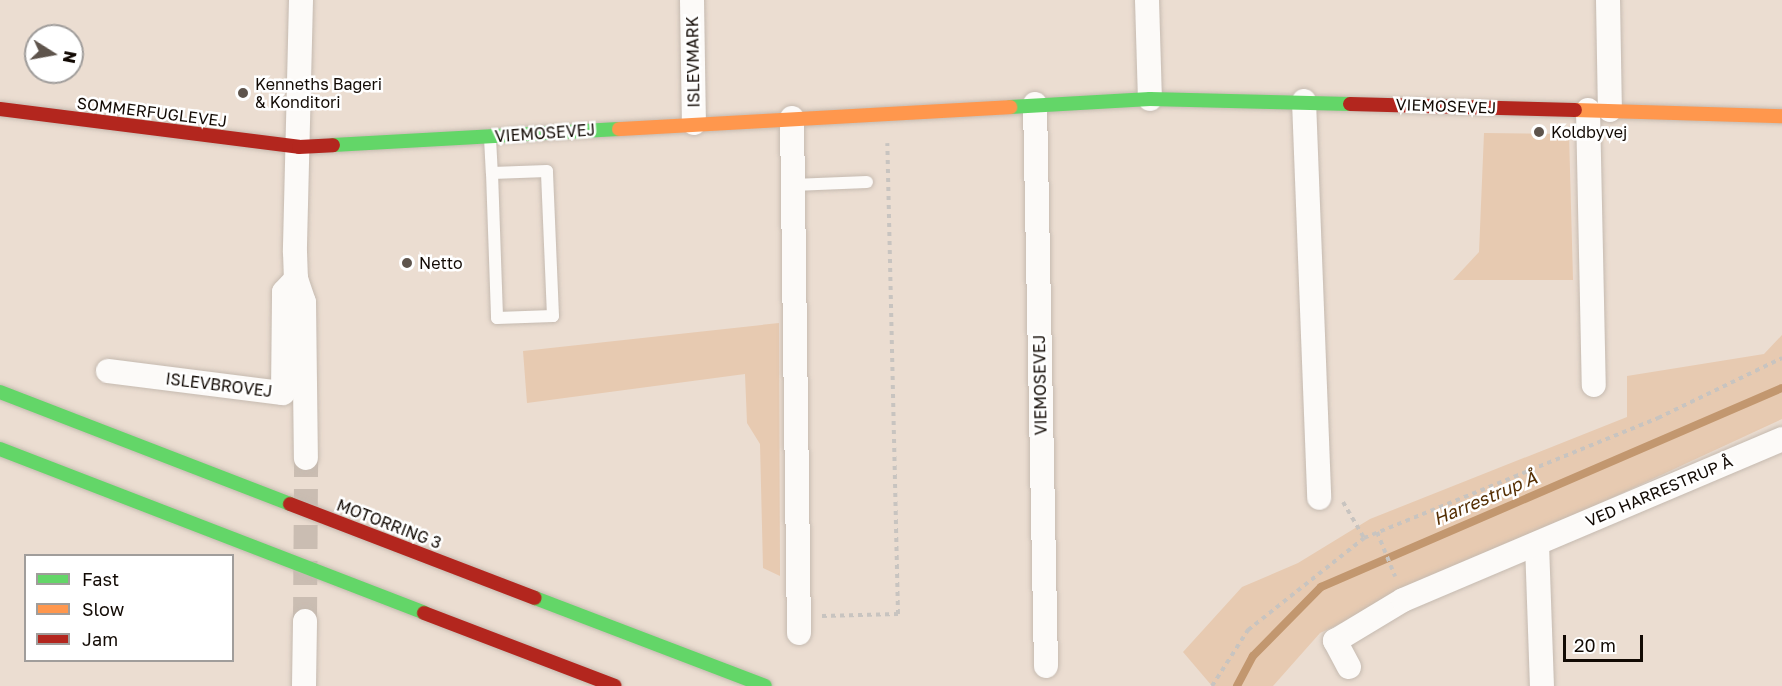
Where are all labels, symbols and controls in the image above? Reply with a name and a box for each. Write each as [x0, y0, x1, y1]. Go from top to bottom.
street label: ISLEVMARK [683, 16, 703, 108]
north arrow [24, 24, 84, 84]
text: N [59, 49, 81, 65]
place label: Kenneths Bageri & Konditori [255, 74, 382, 112]
marker: Kenneths Bageri & Konditori [236, 86, 250, 100]
street label: SOMMERFUGLEVEJ [76, 93, 228, 131]
street label: VIEMOSEVEJ [1395, 95, 1497, 117]
street label: VIEMOSEVEJ [494, 120, 596, 146]
place label: Koldbyvej [1551, 122, 1627, 142]
marker: Koldbyvej [1532, 125, 1546, 139]
place label: Netto [419, 253, 463, 273]
marker: Netto [400, 256, 414, 270]
street label: VIEMOSEVEJ [1030, 335, 1050, 435]
street label: ISLEVBROVEJ [164, 369, 274, 401]
street label: VED HARRESTRUP Å [1583, 451, 1735, 531]
water label: Harrestrup Å [1430, 466, 1540, 530]
street label: MOTORRING 3 [334, 495, 444, 553]
legend [24, 554, 234, 662]
text: Fast [82, 568, 119, 590]
text: Slow [82, 598, 124, 620]
scale bar [1566, 623, 1646, 661]
text: Jam [82, 628, 118, 650]
text: 20 m [1574, 634, 1616, 656]

